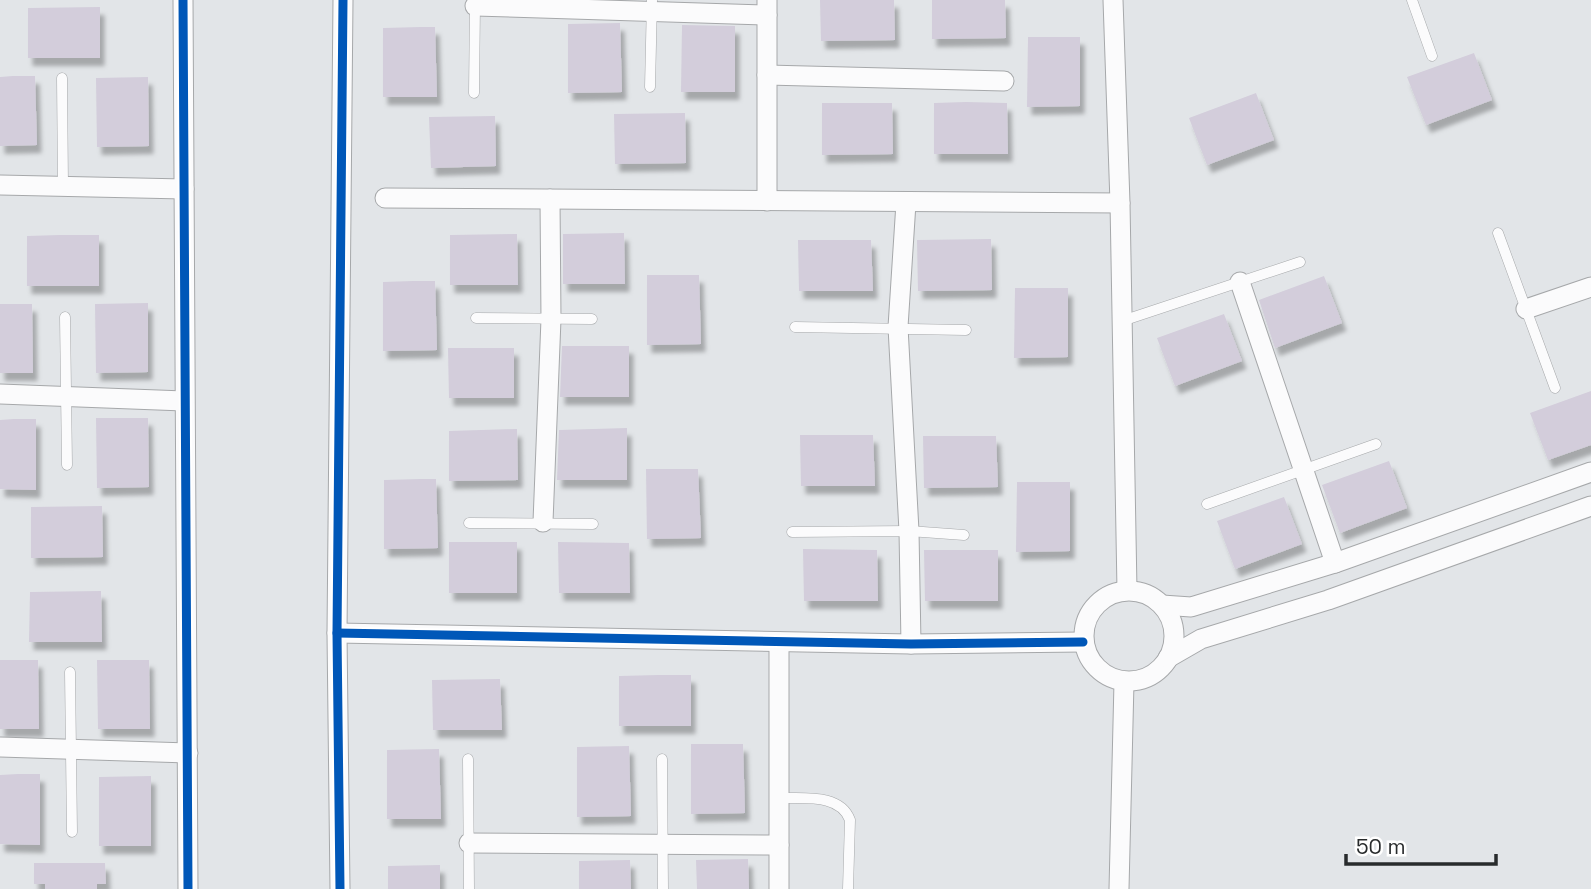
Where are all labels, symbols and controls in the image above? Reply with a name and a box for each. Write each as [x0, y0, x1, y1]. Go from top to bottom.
scale bar [1346, 822, 1496, 866]
text: 50 m [1356, 833, 1406, 860]

